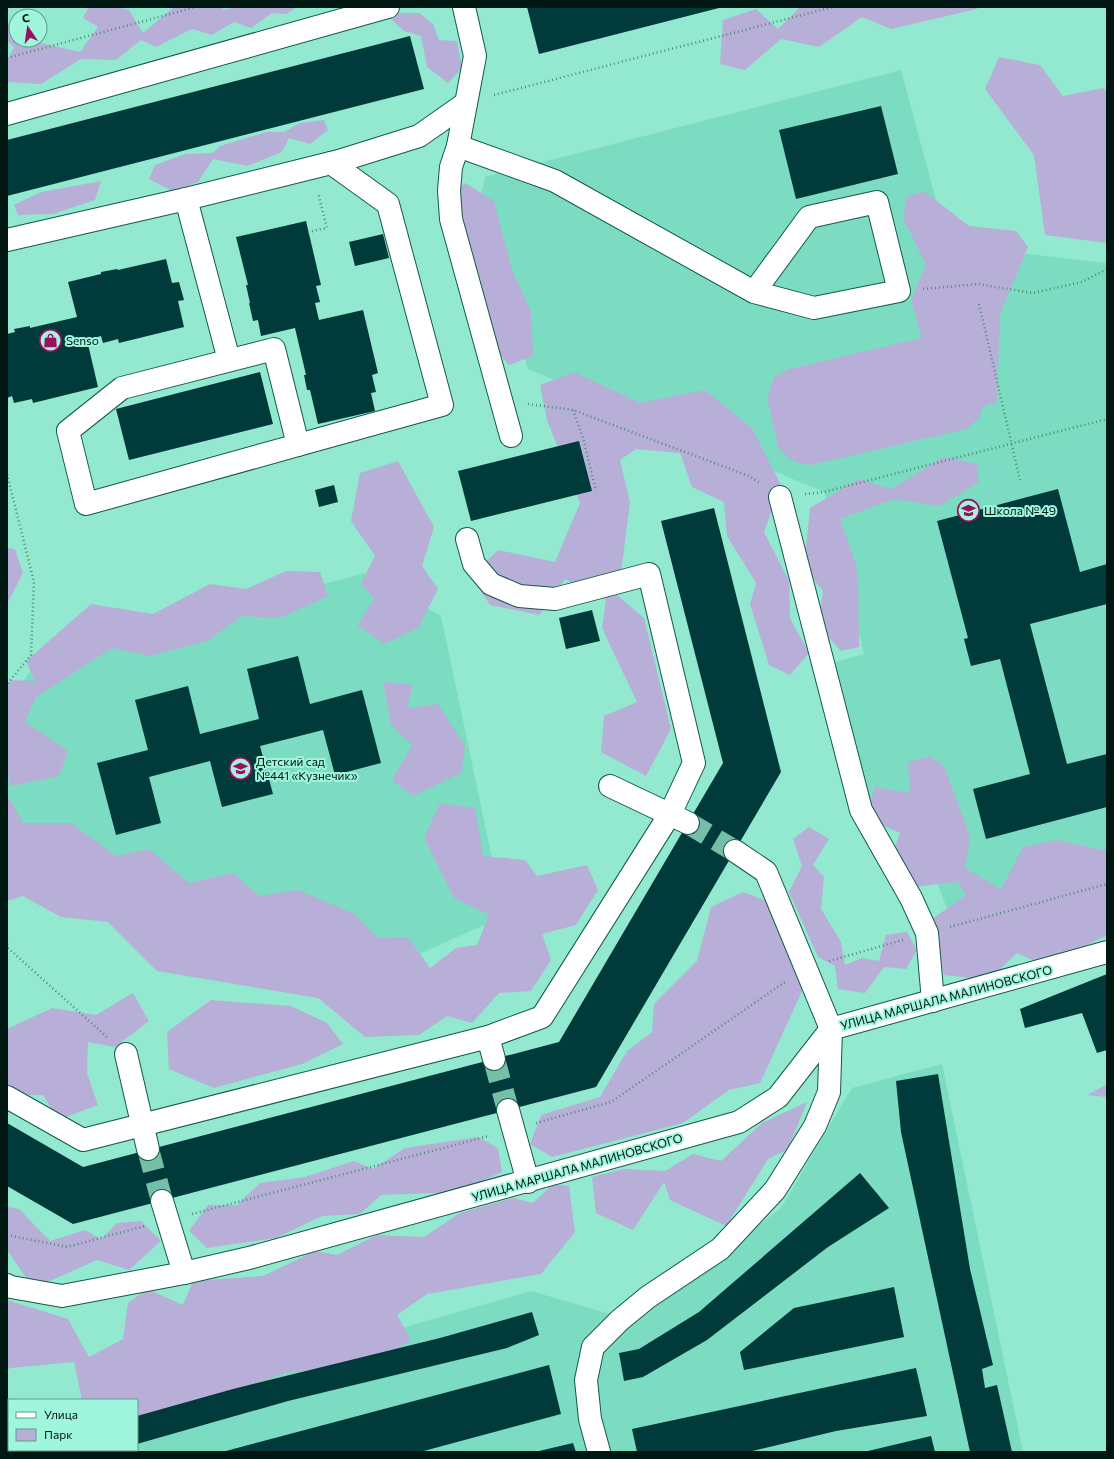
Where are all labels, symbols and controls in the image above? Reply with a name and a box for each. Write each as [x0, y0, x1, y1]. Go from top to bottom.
north arrow [8, 8, 48, 48]
text: С [21, 10, 31, 25]
shop icon: Senso [37, 327, 63, 353]
place label: Senso [66, 333, 99, 347]
school or university icon: Школа № 49 [955, 497, 981, 523]
place label: Школа № 49 [984, 503, 1056, 517]
place label: Детский сад №441 «Кузнечик» [256, 754, 358, 782]
school or university icon: Детский сад №441 «Кузнечик» [227, 755, 253, 781]
street label: УЛИЦА МАРШАЛА МАЛИНОВСКОГО [839, 962, 1054, 1032]
street label: УЛИЦА МАРШАЛА МАЛИНОВСКОГО [470, 1130, 684, 1204]
legend [8, 1399, 138, 1451]
text: Улица [44, 1407, 78, 1421]
text: Парк [44, 1427, 73, 1441]

